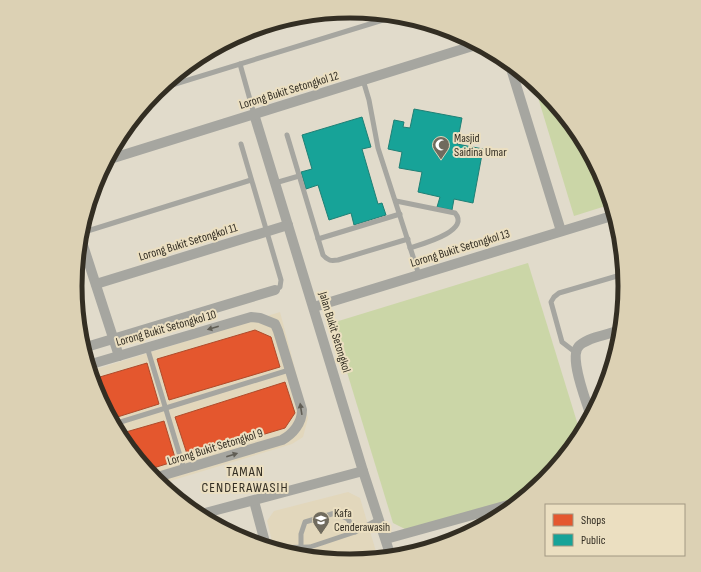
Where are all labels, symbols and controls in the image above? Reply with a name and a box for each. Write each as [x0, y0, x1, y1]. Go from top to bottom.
street label: Lorong Bukit Setongkol 12 [238, 68, 341, 113]
place label: Masjid Saidina Umar [454, 131, 507, 160]
mosque icon: Masjid Saidina Umar [431, 135, 451, 160]
street label: Lorong Bukit Setongkol 11 [137, 220, 240, 265]
street label: Lorong Bukit Setongkol 13 [409, 226, 512, 271]
street label: Jalan Bukit Setongkol [315, 289, 354, 374]
street label: Lorong Bukit Setongkol 10 [114, 307, 218, 350]
one-way arrow [207, 325, 219, 331]
one-way arrow [298, 403, 304, 415]
street label: Lorong Bukit Setongkol 9 [165, 426, 265, 469]
one-way arrow [226, 452, 238, 458]
district label: TAMAN CENDERAWASIH [201, 463, 289, 496]
legend [545, 504, 685, 556]
place label: Kafa Cenderawasih [334, 506, 390, 535]
school or university icon: Kafa Cenderawasih [311, 510, 331, 535]
text: Shops [581, 513, 606, 528]
text: Public [581, 533, 606, 548]

